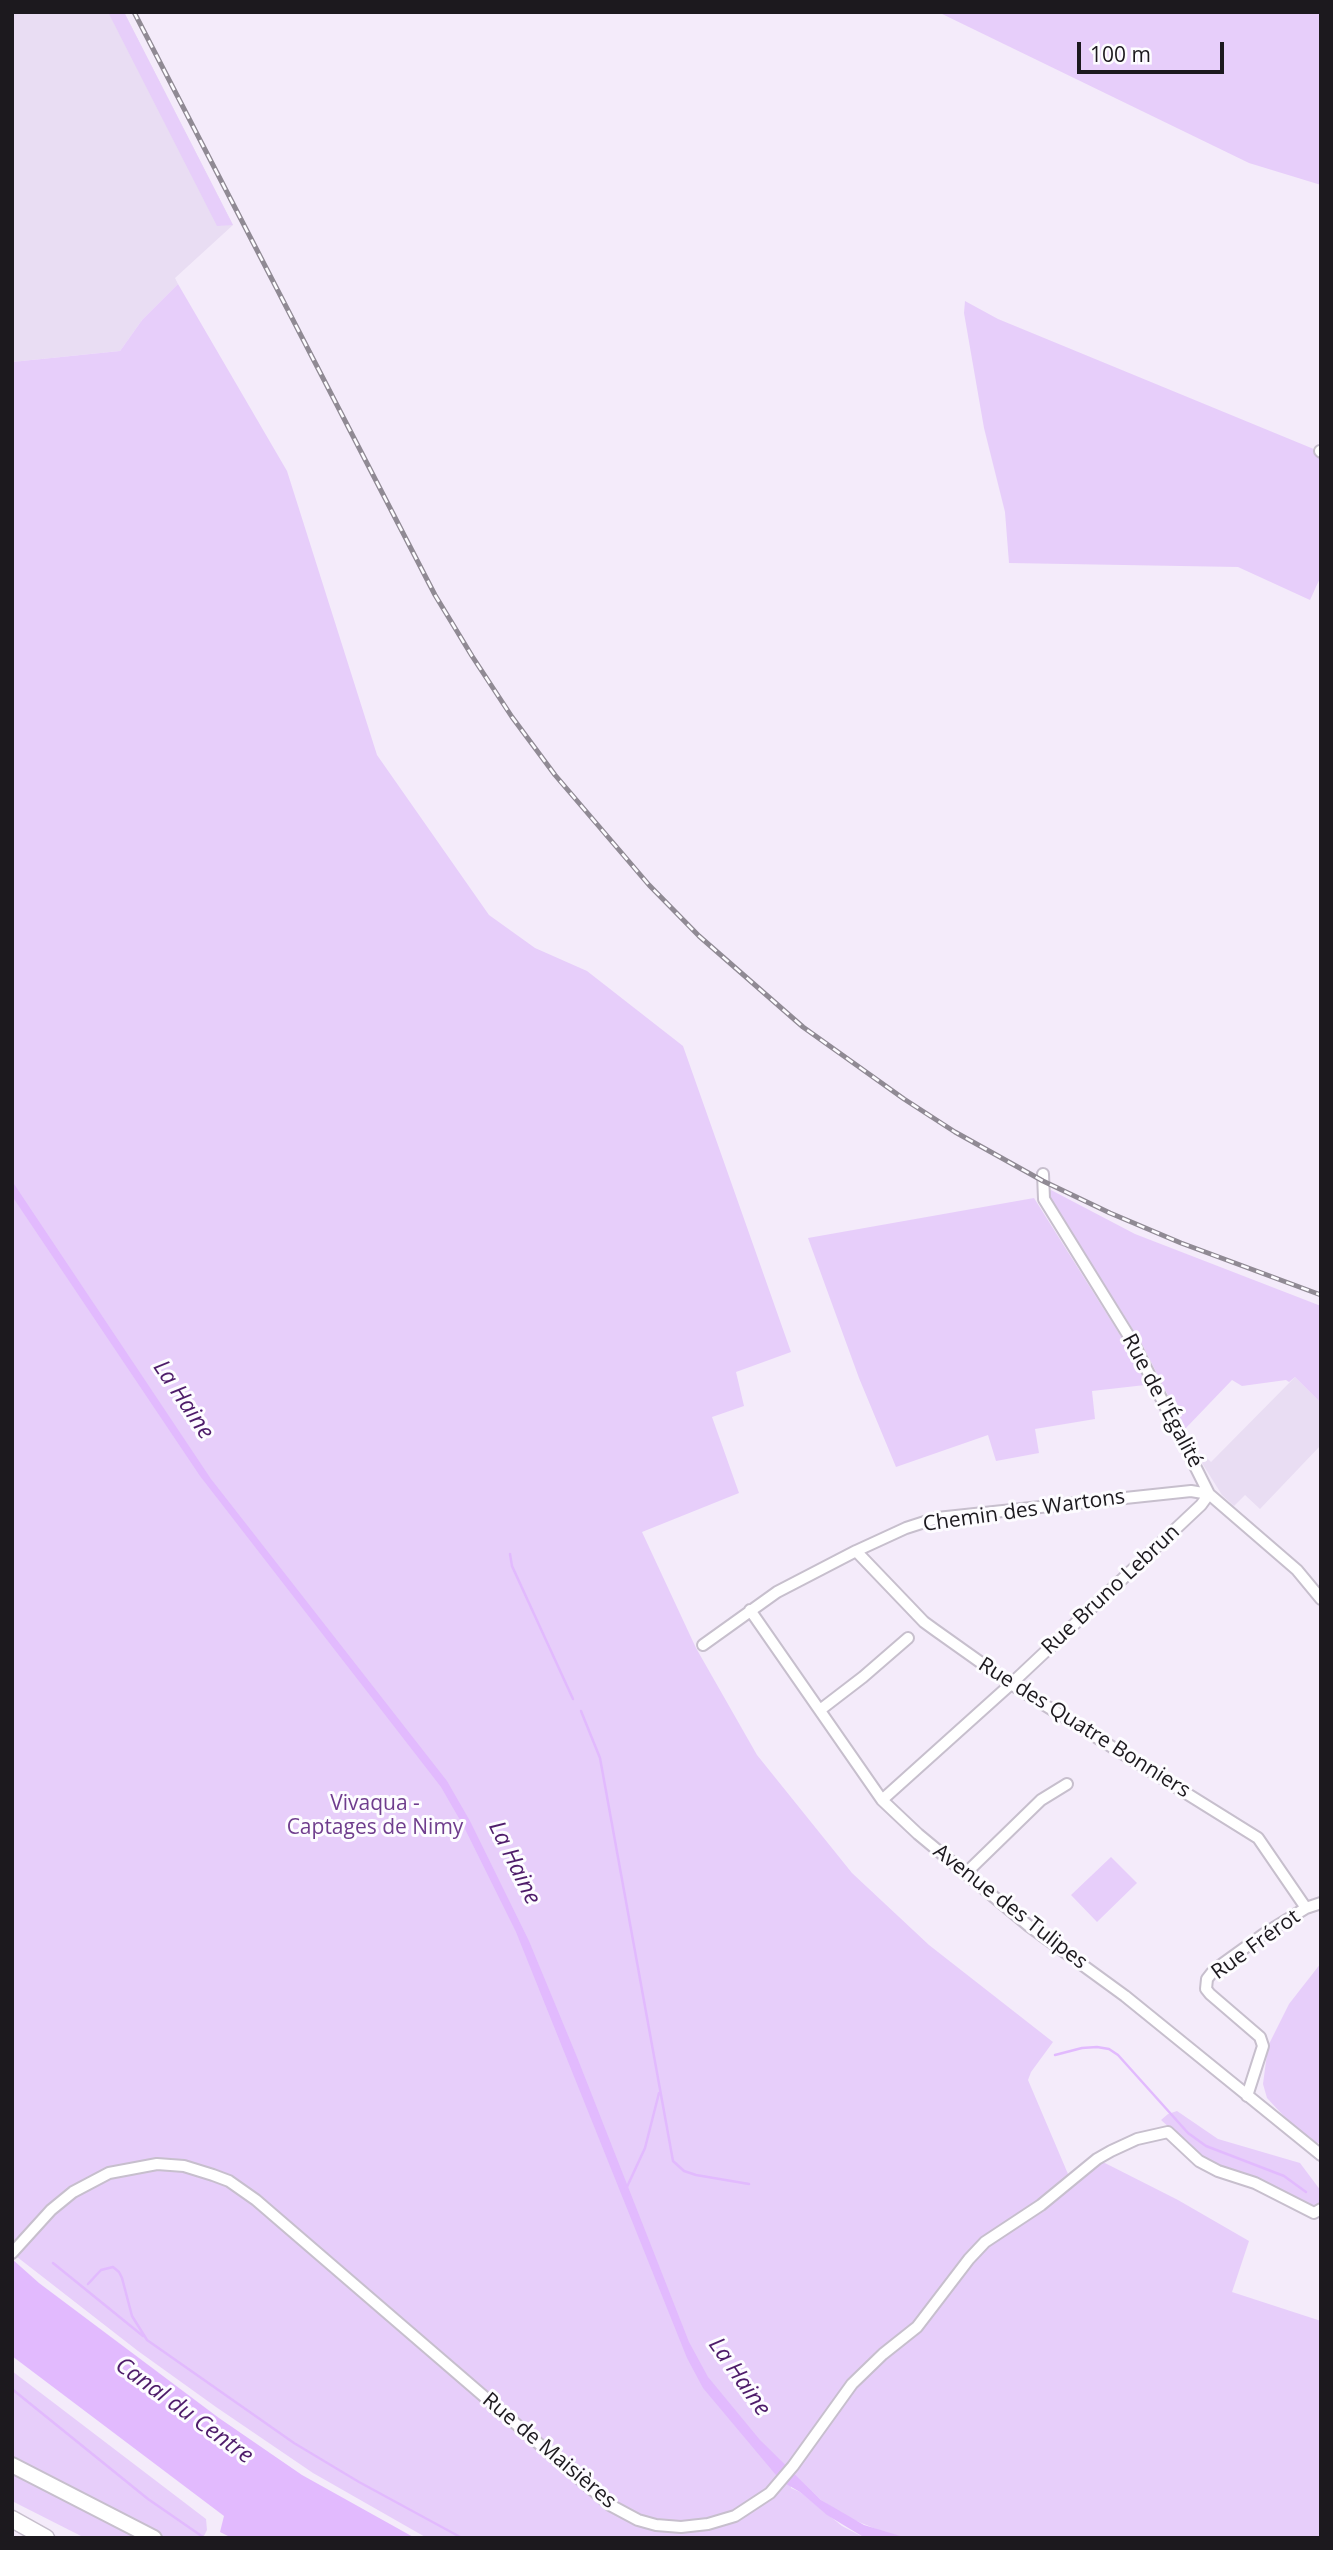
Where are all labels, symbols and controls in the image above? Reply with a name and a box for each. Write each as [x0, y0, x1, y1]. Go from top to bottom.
scale bar [1081, 28, 1228, 72]
text: 100 m [1090, 40, 1151, 68]
street label: Rue de l'Égalité [1116, 1330, 1208, 1472]
water label: La Haine [147, 1355, 219, 1445]
street label: Chemin des Wartons [921, 1484, 1127, 1538]
street label: Rue Bruno Lebrun [1037, 1520, 1185, 1660]
street label: Rue des Quatre Bonniers [973, 1652, 1195, 1804]
park label: Vivaqua - Captages de Nimy [287, 1791, 463, 1841]
water label: La Haine [482, 1817, 546, 1909]
street label: Avenue des Tulipes [928, 1839, 1092, 1975]
street label: Rue Frérot [1207, 1905, 1305, 1985]
water label: La Haine [702, 2333, 776, 2421]
water label: Canal du Centre [110, 2352, 258, 2470]
street label: Rue de Maisières [477, 2388, 621, 2514]

